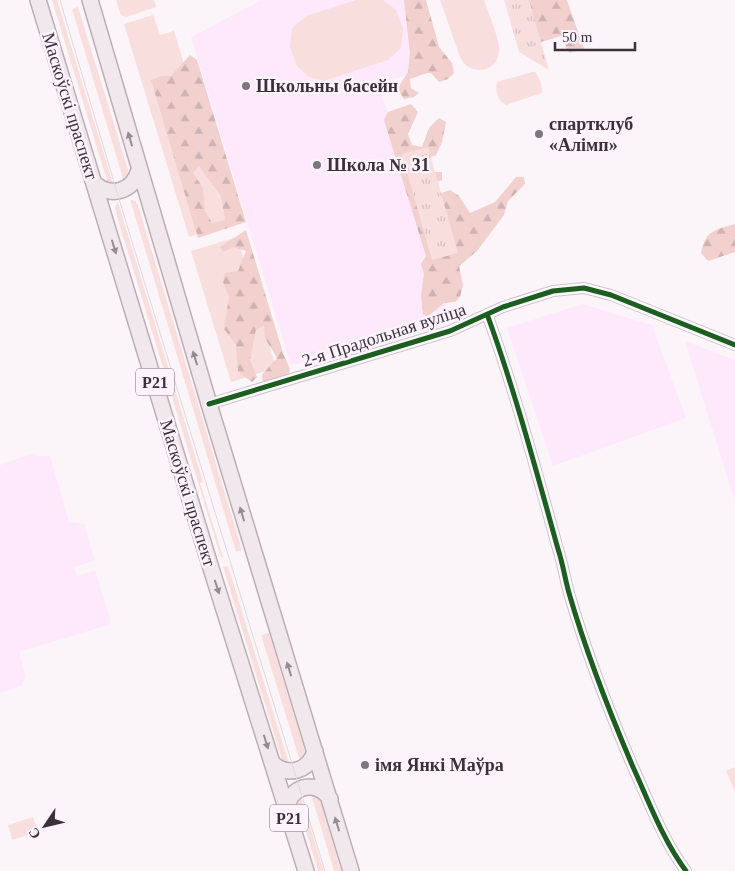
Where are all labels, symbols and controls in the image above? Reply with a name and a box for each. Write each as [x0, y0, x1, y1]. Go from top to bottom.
scale bar [555, 20, 635, 52]
text: 50 m [562, 29, 593, 45]
street label: Маскоўскі праспект [38, 30, 102, 182]
place label: Школьны басейн [256, 76, 398, 96]
marker: Школьны басейн [240, 80, 252, 92]
place label: спартклуб «Алімп» [549, 114, 633, 155]
marker: спартклуб «Алімп» [533, 128, 545, 140]
one-way arrow [126, 131, 134, 146]
place label: Школа № 31 [327, 155, 430, 175]
marker: Школа № 31 [311, 159, 323, 171]
one-way arrow [111, 240, 118, 255]
street label: 2-я Прадольная вуліца [300, 299, 468, 371]
one-way arrow [191, 350, 199, 365]
road number: Р21 [136, 368, 174, 396]
street label: Маскоўскі праспект [156, 417, 220, 569]
one-way arrow [237, 506, 245, 521]
one-way arrow [213, 580, 221, 595]
one-way arrow [285, 661, 293, 676]
one-way arrow [262, 735, 270, 750]
place label: імя Янкі Маўра [375, 755, 504, 775]
marker: імя Янкі Маўра [359, 759, 371, 771]
north arrow [20, 801, 70, 851]
road number: Р21 [270, 804, 308, 831]
one-way arrow [333, 817, 341, 832]
text: С [26, 825, 44, 842]

